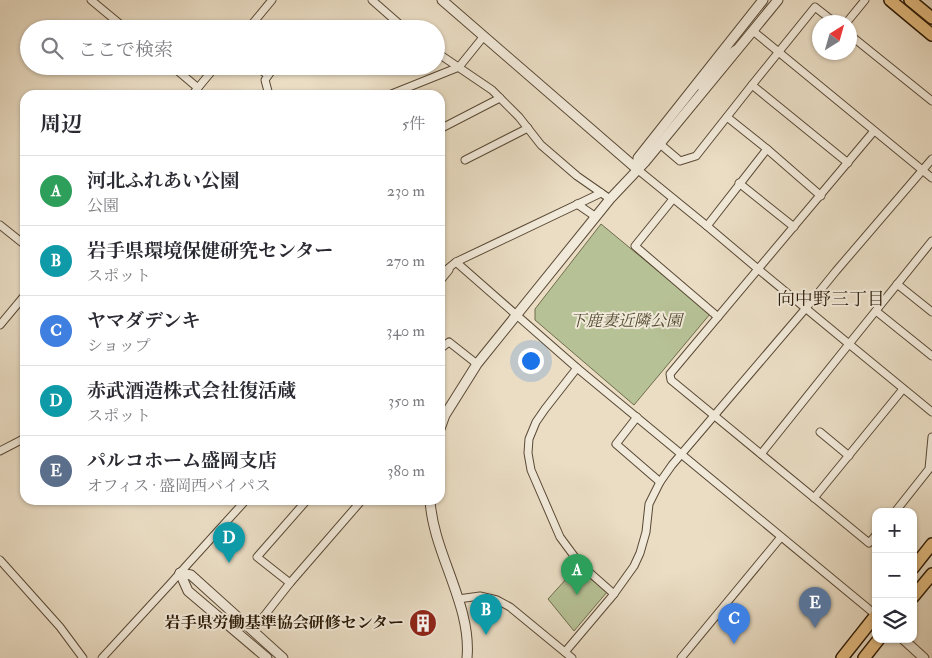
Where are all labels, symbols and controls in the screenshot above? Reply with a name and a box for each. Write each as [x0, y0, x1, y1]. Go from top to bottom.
north arrow [812, 15, 857, 60]
search box [20, 20, 445, 75]
icon: search [38, 34, 66, 62]
text: ここで検索 [78, 38, 173, 62]
text: 周辺 [40, 111, 82, 138]
text: 5件 [402, 114, 425, 134]
text: 河北ふれあい公園 [87, 169, 239, 193]
text: A [51, 181, 61, 201]
text: 230 m [387, 181, 425, 201]
text: 公園 [87, 196, 119, 216]
text: 岩手県環境保健研究センター [87, 239, 333, 263]
text: B [51, 251, 61, 271]
text: 270 m [386, 251, 425, 271]
text: スポット [87, 266, 151, 286]
district label: 向中野三丁目 [777, 288, 885, 311]
text: ヤマダデンキ [87, 309, 201, 333]
park label: 下鹿妻近隣公園 [570, 311, 685, 331]
text: C [50, 321, 62, 341]
text: 340 m [386, 321, 425, 341]
text: ショップ [87, 336, 151, 356]
your location [518, 348, 544, 374]
text: 赤武酒造株式会社復活蔵 [87, 379, 296, 403]
text: D [49, 391, 63, 411]
text: 350 m [388, 391, 425, 411]
text: スポット [87, 406, 151, 426]
text: パルコホーム盛岡支店 [87, 449, 277, 473]
text: E [50, 461, 62, 481]
text: 380 m [387, 461, 425, 481]
text: オフィス · 盛岡西バイパス [87, 476, 271, 496]
map controls [872, 508, 917, 643]
button: + [872, 508, 917, 553]
pin: D [213, 522, 245, 563]
button: − [872, 553, 917, 598]
pin: A [561, 554, 593, 595]
pin: E [799, 587, 831, 628]
pin: B [470, 594, 502, 635]
button: layers [872, 598, 917, 643]
pin: C [718, 603, 750, 644]
building icon: 岩手県労働基準協会研修センター [408, 608, 438, 638]
place label: 岩手県労働基準協会研修センター [165, 613, 404, 633]

